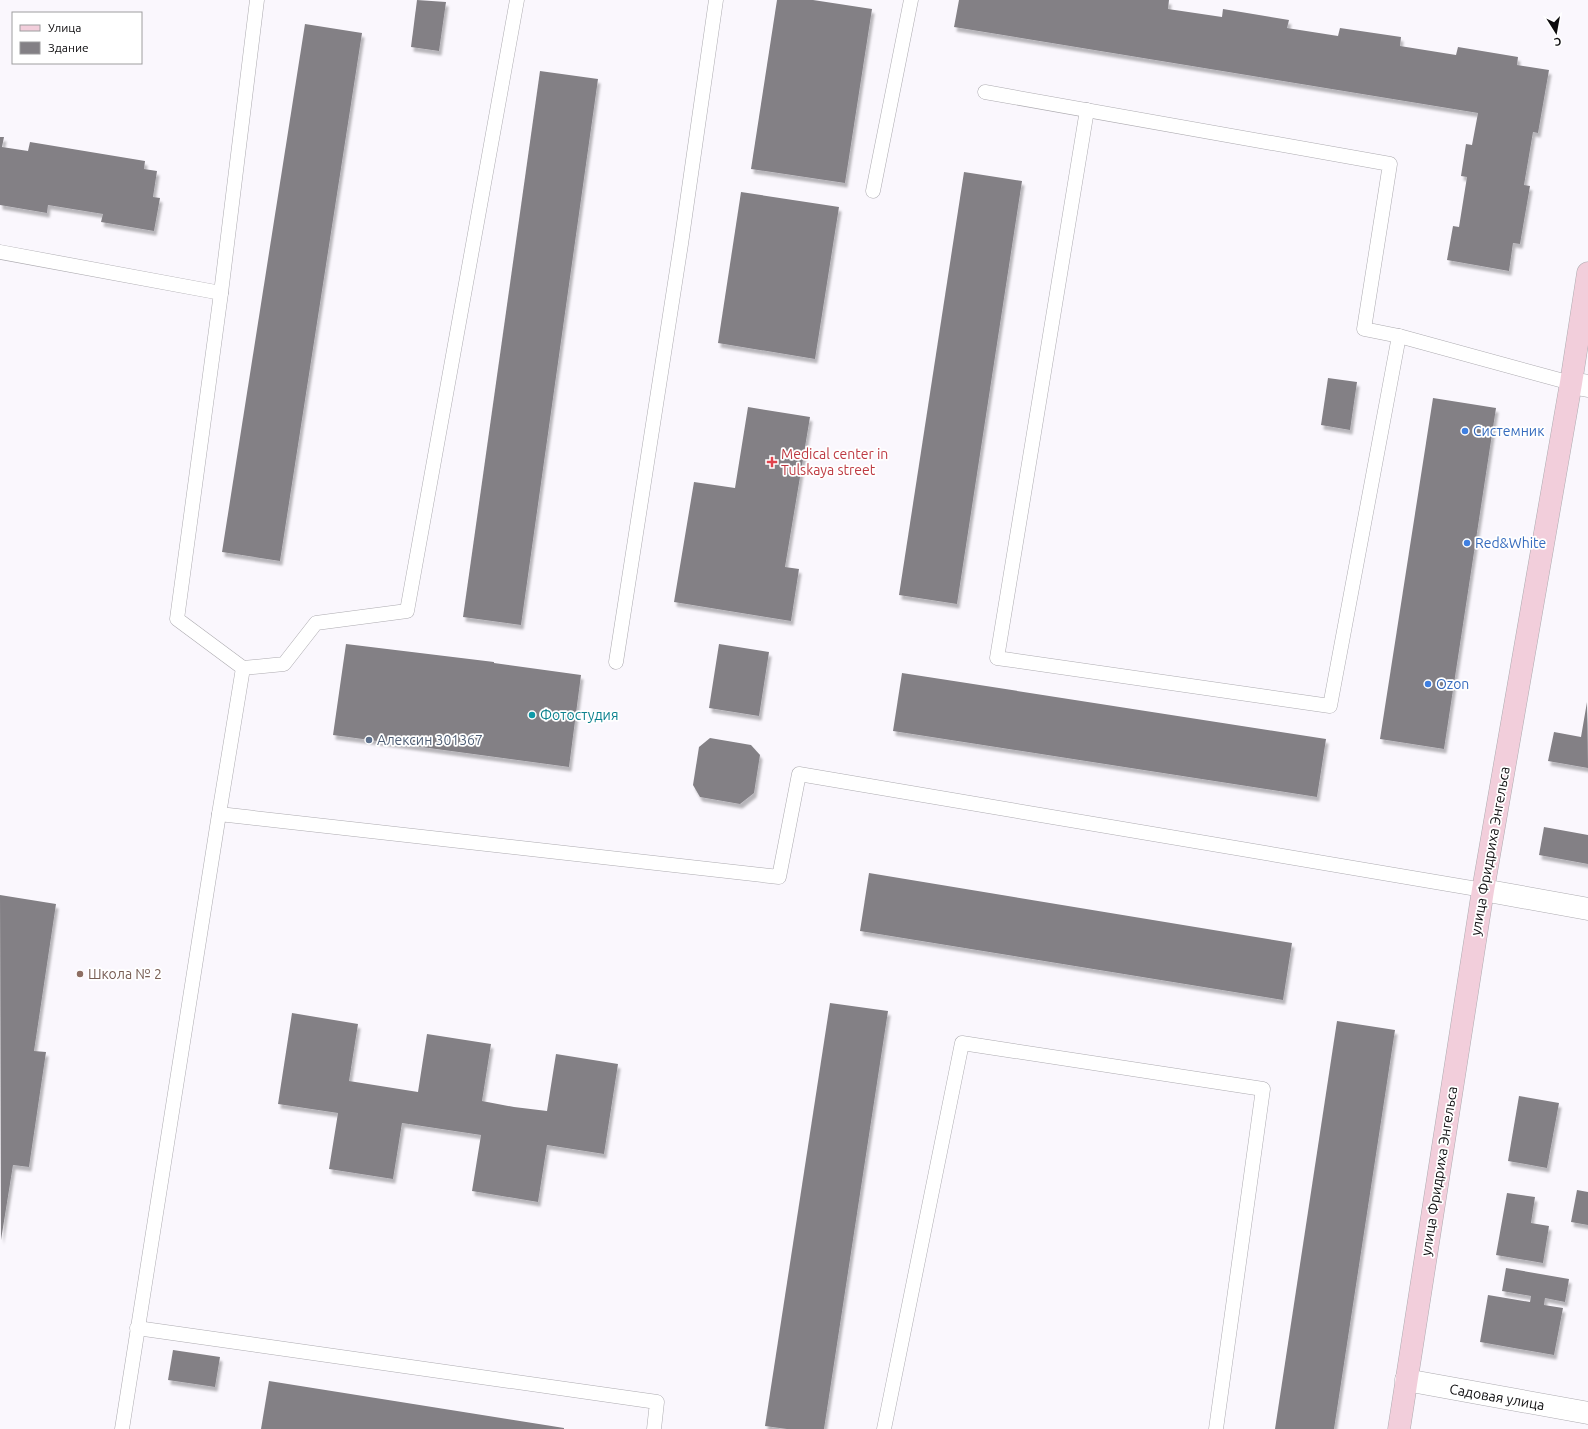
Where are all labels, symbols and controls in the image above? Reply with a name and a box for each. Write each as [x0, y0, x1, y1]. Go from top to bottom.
legend [12, 12, 142, 64]
north arrow [1536, 12, 1576, 52]
text: Улица [48, 21, 81, 34]
text: С [1553, 35, 1563, 48]
text: Здание [48, 41, 89, 54]
place label: Системник [1473, 423, 1544, 439]
marker: Системник [1460, 426, 1470, 436]
place label: Medical center in Tulskaya street [781, 446, 888, 478]
marker: Medical center in Tulskaya street [766, 456, 778, 468]
place label: Red&White [1475, 535, 1546, 551]
marker: Red&White [1462, 538, 1472, 548]
place label: Ozon [1436, 676, 1469, 692]
marker: Ozon [1423, 679, 1433, 689]
place label: Фотостудия [540, 707, 618, 723]
marker: Фотостудия [527, 710, 537, 720]
place label: Алексин 301367 [377, 732, 483, 748]
marker: Алексин 301367 [364, 735, 374, 745]
street label: улица Фридриха Энгельса [1467, 765, 1513, 937]
place label: Школа № 2 [88, 966, 162, 982]
marker: Школа № 2 [75, 969, 85, 979]
street label: улица Фридриха Энгельса [1418, 1085, 1460, 1257]
street label: Садовая улица [1448, 1381, 1546, 1413]

